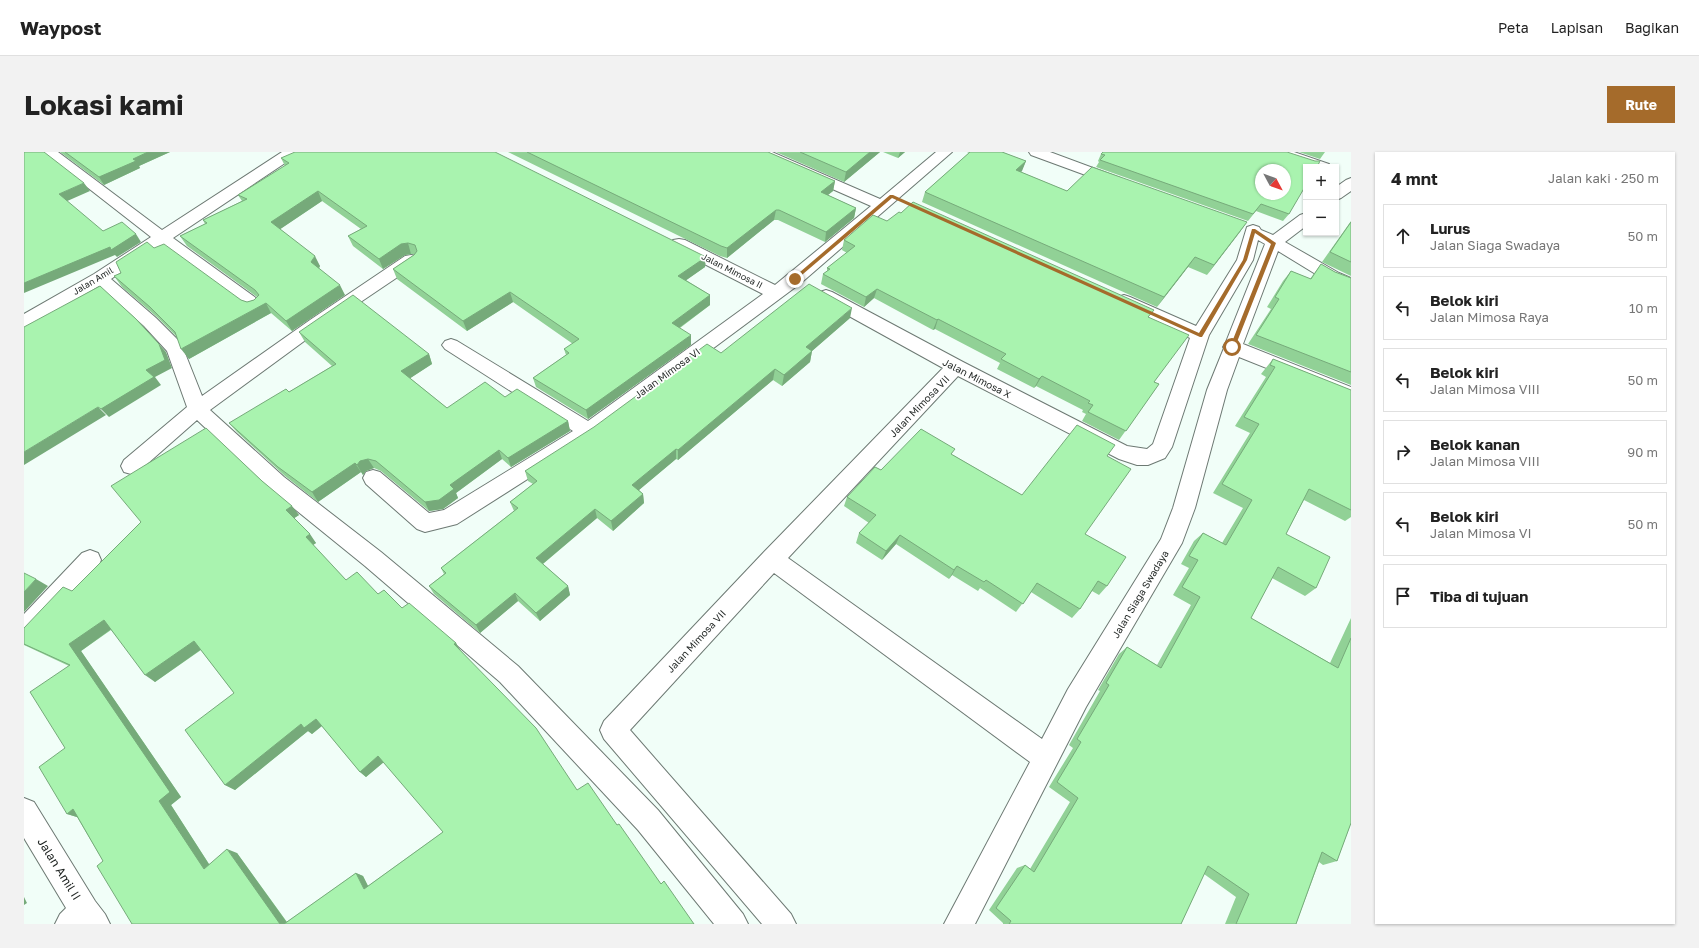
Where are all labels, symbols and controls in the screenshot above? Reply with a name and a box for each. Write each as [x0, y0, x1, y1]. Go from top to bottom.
text: Waypost [20, 16, 101, 39]
text: Peta [1498, 19, 1529, 36]
text: Lapisan [1551, 19, 1603, 36]
text: Bagikan [1625, 19, 1679, 36]
button: Rute [1607, 86, 1675, 123]
text: Lokasi kami [24, 88, 184, 121]
north arrow [1255, 164, 1291, 200]
map controls [1303, 164, 1339, 236]
button: + [1303, 164, 1339, 200]
text: 4 mnt [1391, 168, 1438, 189]
text: Jalan kaki · 250 m [1548, 170, 1659, 186]
button: − [1303, 200, 1339, 236]
text: Lurus [1430, 219, 1471, 237]
icon: ahead [1392, 225, 1414, 247]
text: 50 m [1628, 228, 1658, 244]
text: Jalan Siaga Swadaya [1430, 237, 1560, 253]
street label: Jalan Mimosa II [700, 250, 765, 291]
street label: Jalan Amil [71, 264, 115, 297]
route end [786, 270, 804, 288]
text: Belok kiri [1430, 291, 1499, 309]
icon: left [1392, 297, 1414, 319]
text: 10 m [1629, 300, 1658, 316]
text: Jalan Mimosa Raya [1430, 309, 1549, 325]
route start [1223, 338, 1241, 356]
street label: Jalan Mimosa VI [632, 345, 702, 401]
street label: Jalan Mimosa X [941, 356, 1013, 401]
text: Belok kiri [1430, 363, 1499, 381]
icon: left [1392, 369, 1414, 391]
text: 50 m [1628, 372, 1658, 388]
street label: Jalan Mimosa VII [886, 373, 952, 439]
text: Jalan Mimosa VIII [1430, 381, 1540, 397]
text: Belok kanan [1430, 435, 1520, 453]
icon: right [1392, 441, 1414, 463]
text: 90 m [1627, 444, 1658, 460]
text: Jalan Mimosa VIII [1430, 453, 1540, 469]
text: Belok kiri [1430, 507, 1499, 525]
icon: left [1392, 513, 1414, 535]
text: 50 m [1628, 516, 1658, 532]
text: Jalan Mimosa VI [1430, 525, 1532, 541]
street label: Jalan Siaga Swadaya [1109, 548, 1171, 640]
icon: arrive [1392, 585, 1414, 607]
text: Tiba di tujuan [1430, 587, 1528, 605]
street label: Jalan Mimosa VII [664, 607, 728, 675]
street label: Jalan Amil II [34, 835, 85, 903]

